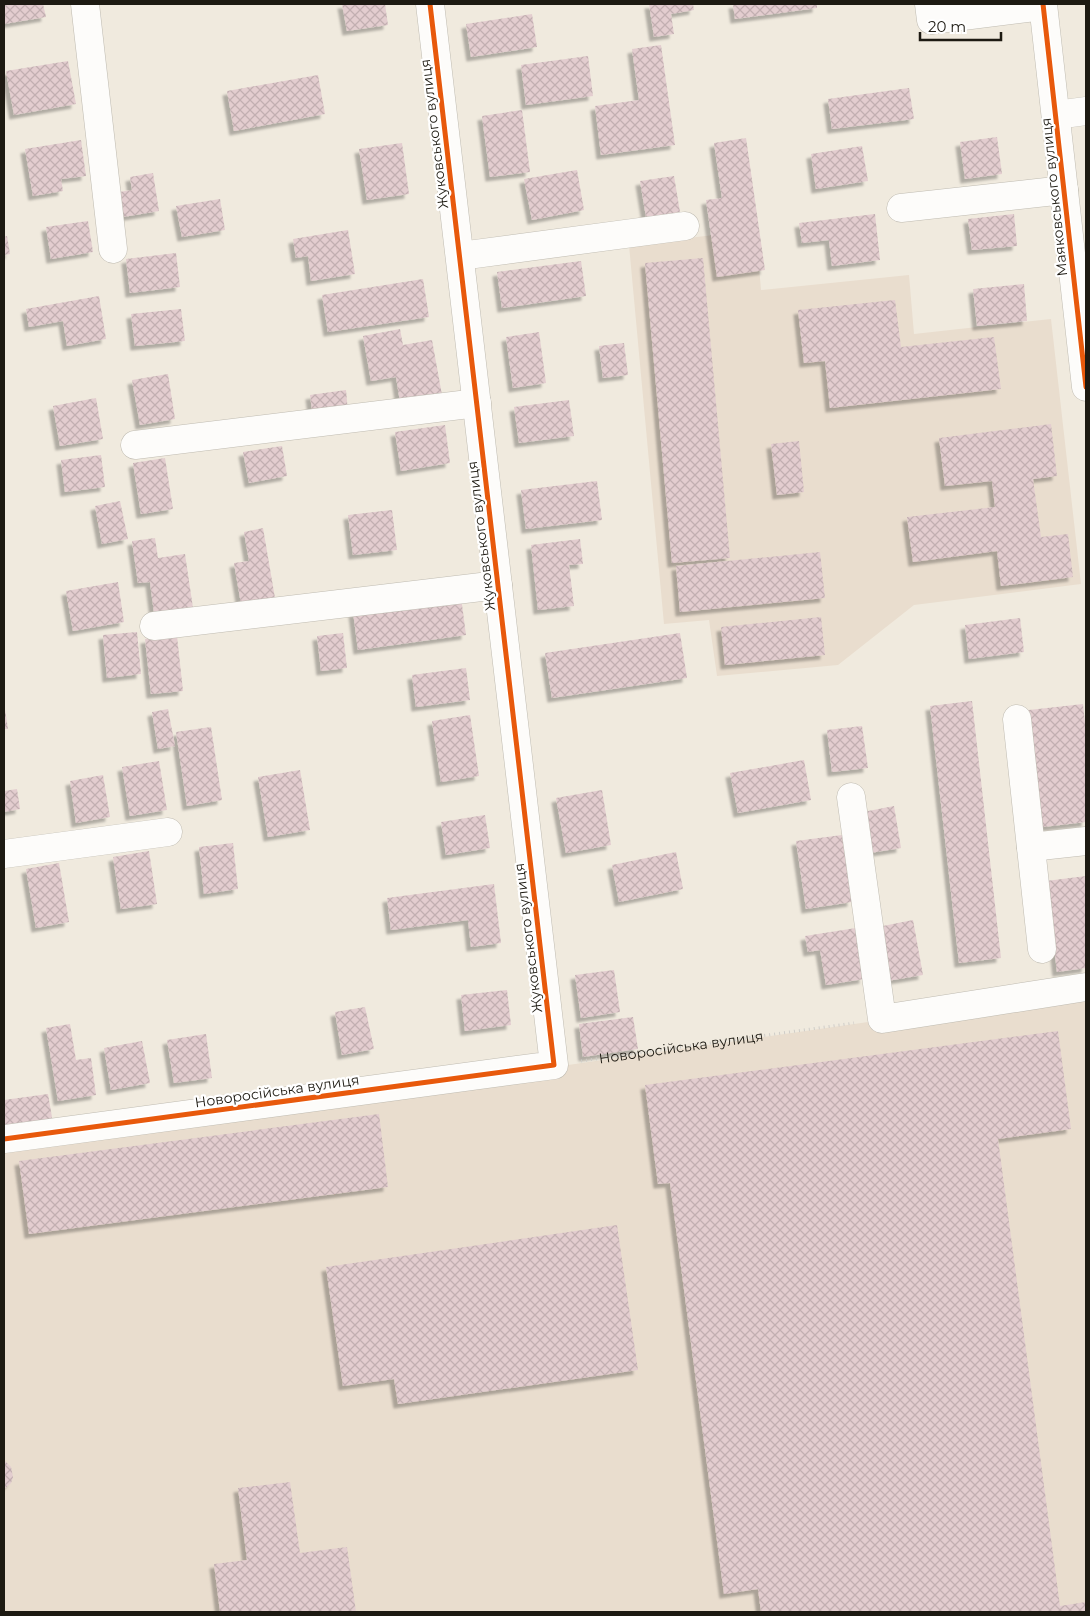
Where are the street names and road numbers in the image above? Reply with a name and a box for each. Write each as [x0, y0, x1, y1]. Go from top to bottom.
street label: Жуковського вулиця [416, 58, 452, 210]
street label: Маяковського вулиця [1037, 117, 1071, 277]
street label: Жуковського вулиця [463, 460, 499, 612]
street label: Жуковського вулиця [510, 862, 546, 1014]
street label: Новоросійська вулиця [598, 1027, 764, 1067]
street label: Новоросійська вулиця [194, 1071, 360, 1111]

